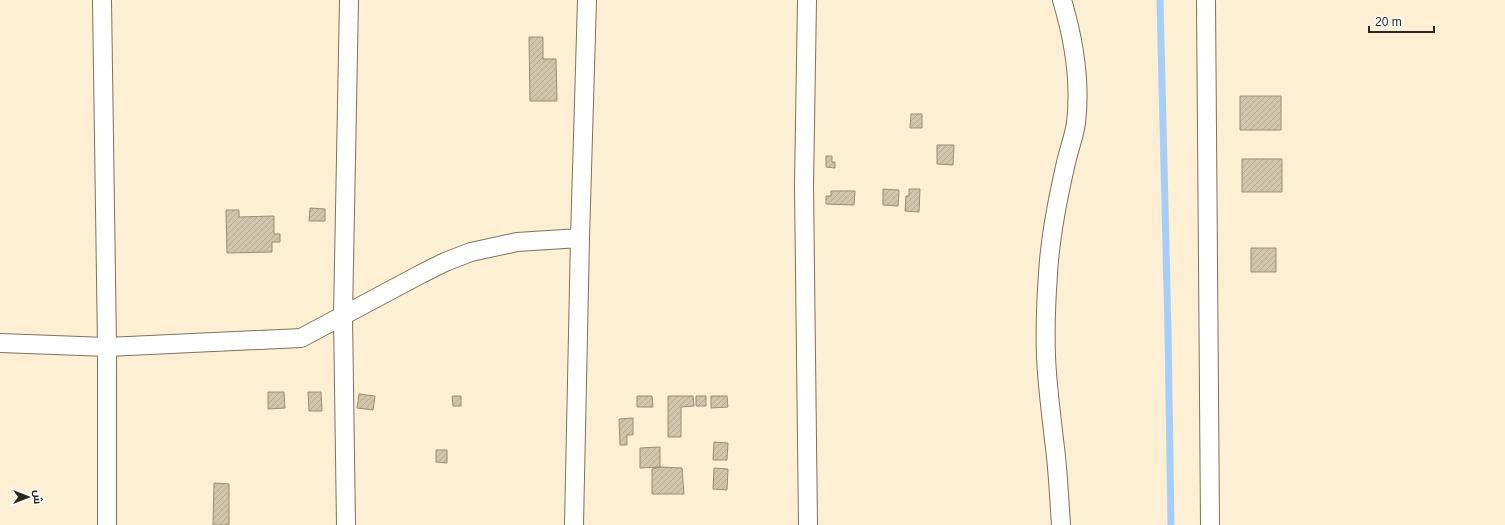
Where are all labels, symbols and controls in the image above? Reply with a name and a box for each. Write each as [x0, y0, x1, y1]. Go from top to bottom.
scale bar [1369, 8, 1434, 34]
text: 20 m [1375, 15, 1402, 29]
north arrow [8, 477, 48, 517]
text: ش [31, 490, 44, 504]

